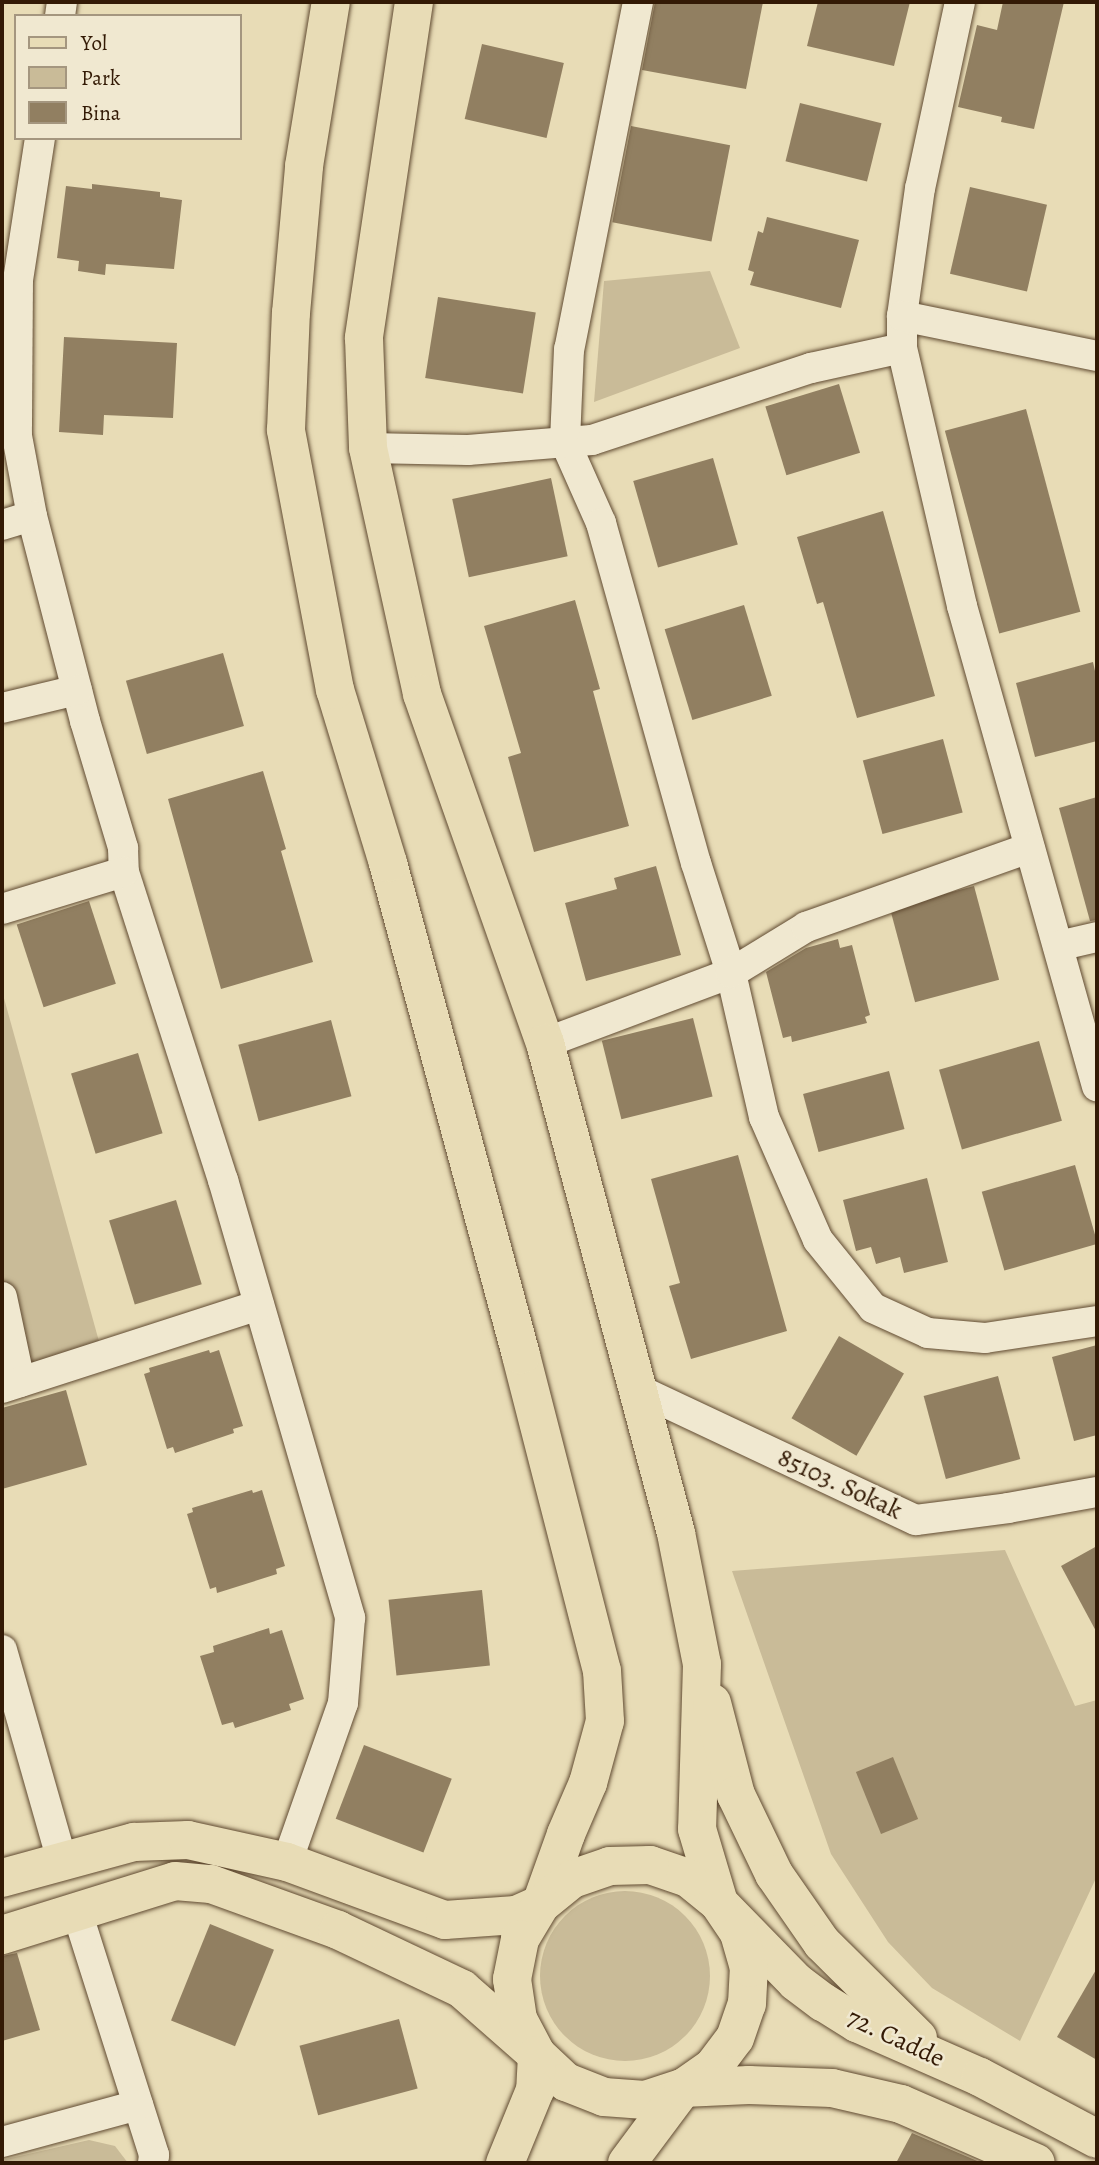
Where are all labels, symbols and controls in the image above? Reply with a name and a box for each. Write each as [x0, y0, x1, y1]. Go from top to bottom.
legend [14, 14, 242, 140]
text: Yol [81, 29, 107, 57]
text: Park [81, 64, 120, 92]
text: Bina [81, 99, 121, 127]
street label: 85103. Sokak [773, 1442, 907, 1526]
street label: 72. Cadde [842, 2002, 950, 2074]

